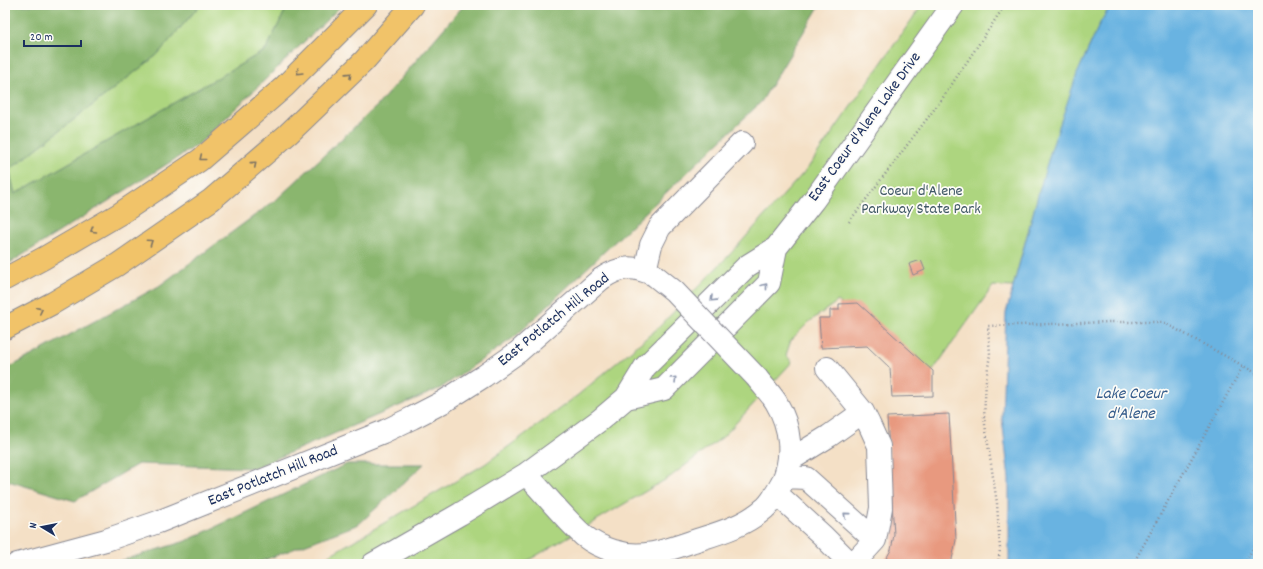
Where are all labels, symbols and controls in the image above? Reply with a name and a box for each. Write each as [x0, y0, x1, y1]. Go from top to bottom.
scale bar [24, 22, 81, 48]
text: 20 m [30, 29, 53, 46]
street label: East Coeur d'Alene Lake Drive [803, 47, 927, 207]
one-way arrow [296, 67, 304, 75]
one-way arrow [344, 72, 352, 80]
one-way arrow [199, 154, 206, 161]
one-way arrow [249, 161, 256, 168]
park label: Coeur d'Alene Parkway State Park [861, 180, 981, 221]
one-way arrow [90, 225, 97, 232]
one-way arrow [146, 239, 153, 247]
street label: East Potlatch Hill Road [493, 268, 615, 372]
one-way arrow [760, 284, 767, 291]
one-way arrow [710, 294, 718, 302]
one-way arrow [35, 308, 43, 315]
one-way arrow [669, 376, 677, 384]
water label: Lake Coeur d'Alene [1096, 383, 1168, 427]
street label: East Potlatch Hill Road [205, 439, 341, 513]
north arrow [22, 507, 62, 547]
one-way arrow [843, 512, 850, 519]
text: N [26, 521, 43, 530]

